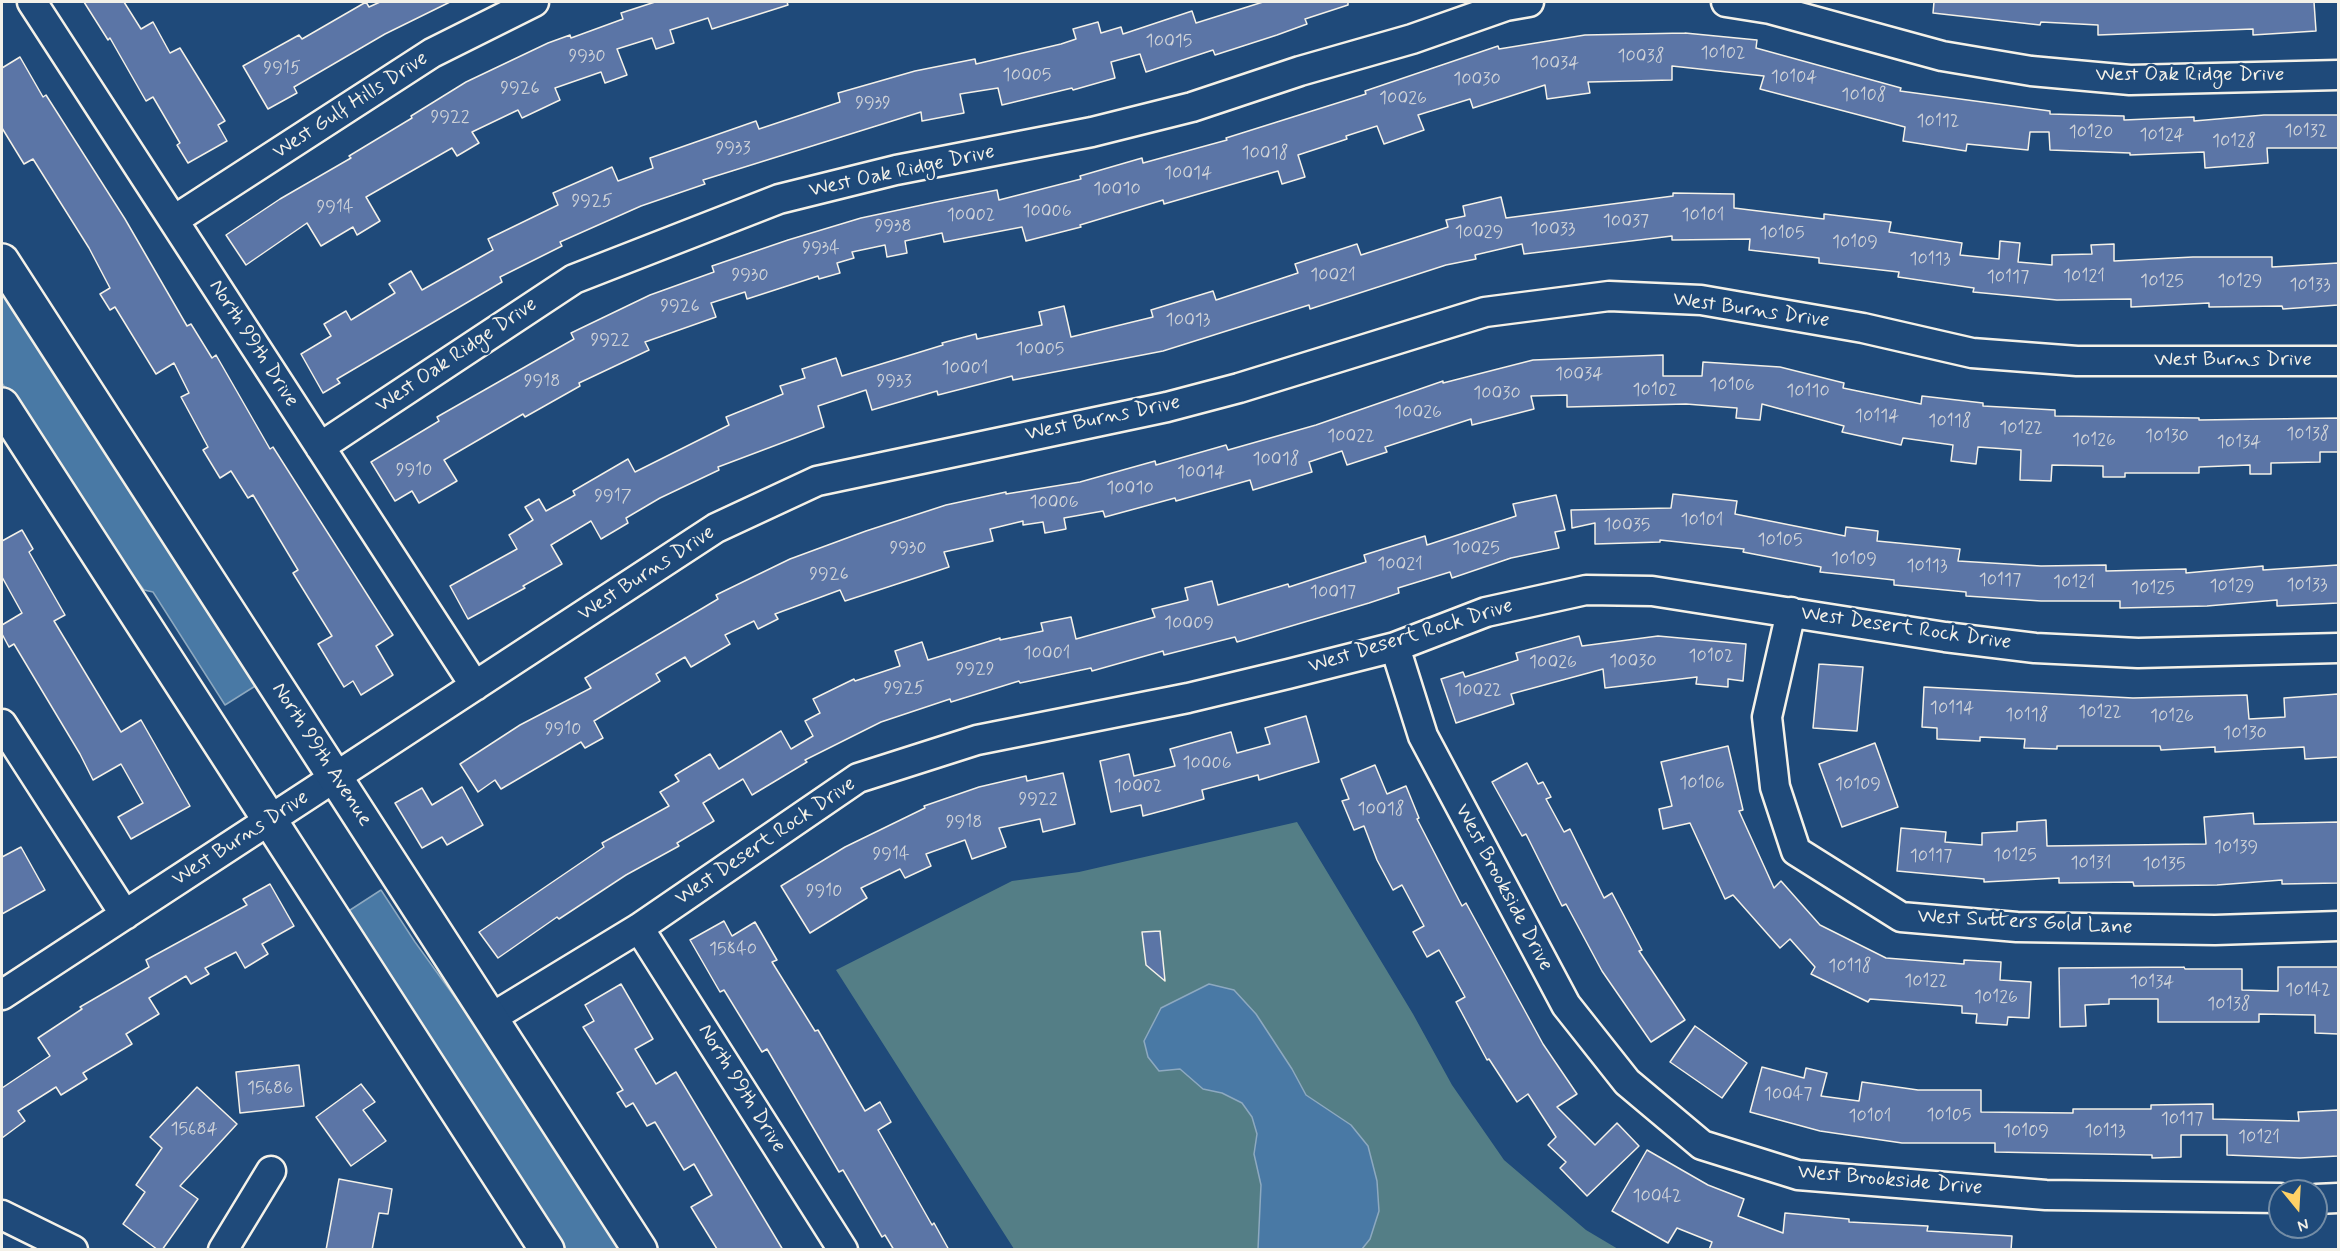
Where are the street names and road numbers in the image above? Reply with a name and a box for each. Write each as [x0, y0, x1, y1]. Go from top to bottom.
street label: West Gulf Hills Drive [269, 46, 433, 166]
street label: West Oak Ridge Drive [2095, 63, 2285, 89]
street label: West Oak Ridge Drive [807, 140, 997, 204]
street label: North 99th Drive [202, 276, 304, 412]
street label: West Burns Drive [1671, 288, 1831, 334]
street label: West Oak Ridge Drive [372, 293, 542, 419]
street label: West Burns Drive [2154, 348, 2312, 374]
street label: West Burns Drive [1023, 390, 1183, 448]
street label: West Burns Drive [574, 520, 720, 628]
street label: West Desert Rock Drive [1306, 594, 1516, 680]
street label: West Desert Rock Drive [1799, 602, 2013, 656]
street label: North 99th Avenue [265, 678, 377, 832]
street label: West Desert Rock Drive [671, 772, 861, 912]
street label: West Burns Drive [168, 785, 314, 893]
street label: West Brookside Drive [1448, 800, 1558, 976]
street label: West Sutters Gold Lane [1917, 905, 2133, 941]
street label: North 99th Drive [691, 1020, 791, 1158]
street label: West Brookside Drive [1797, 1160, 1983, 1202]

